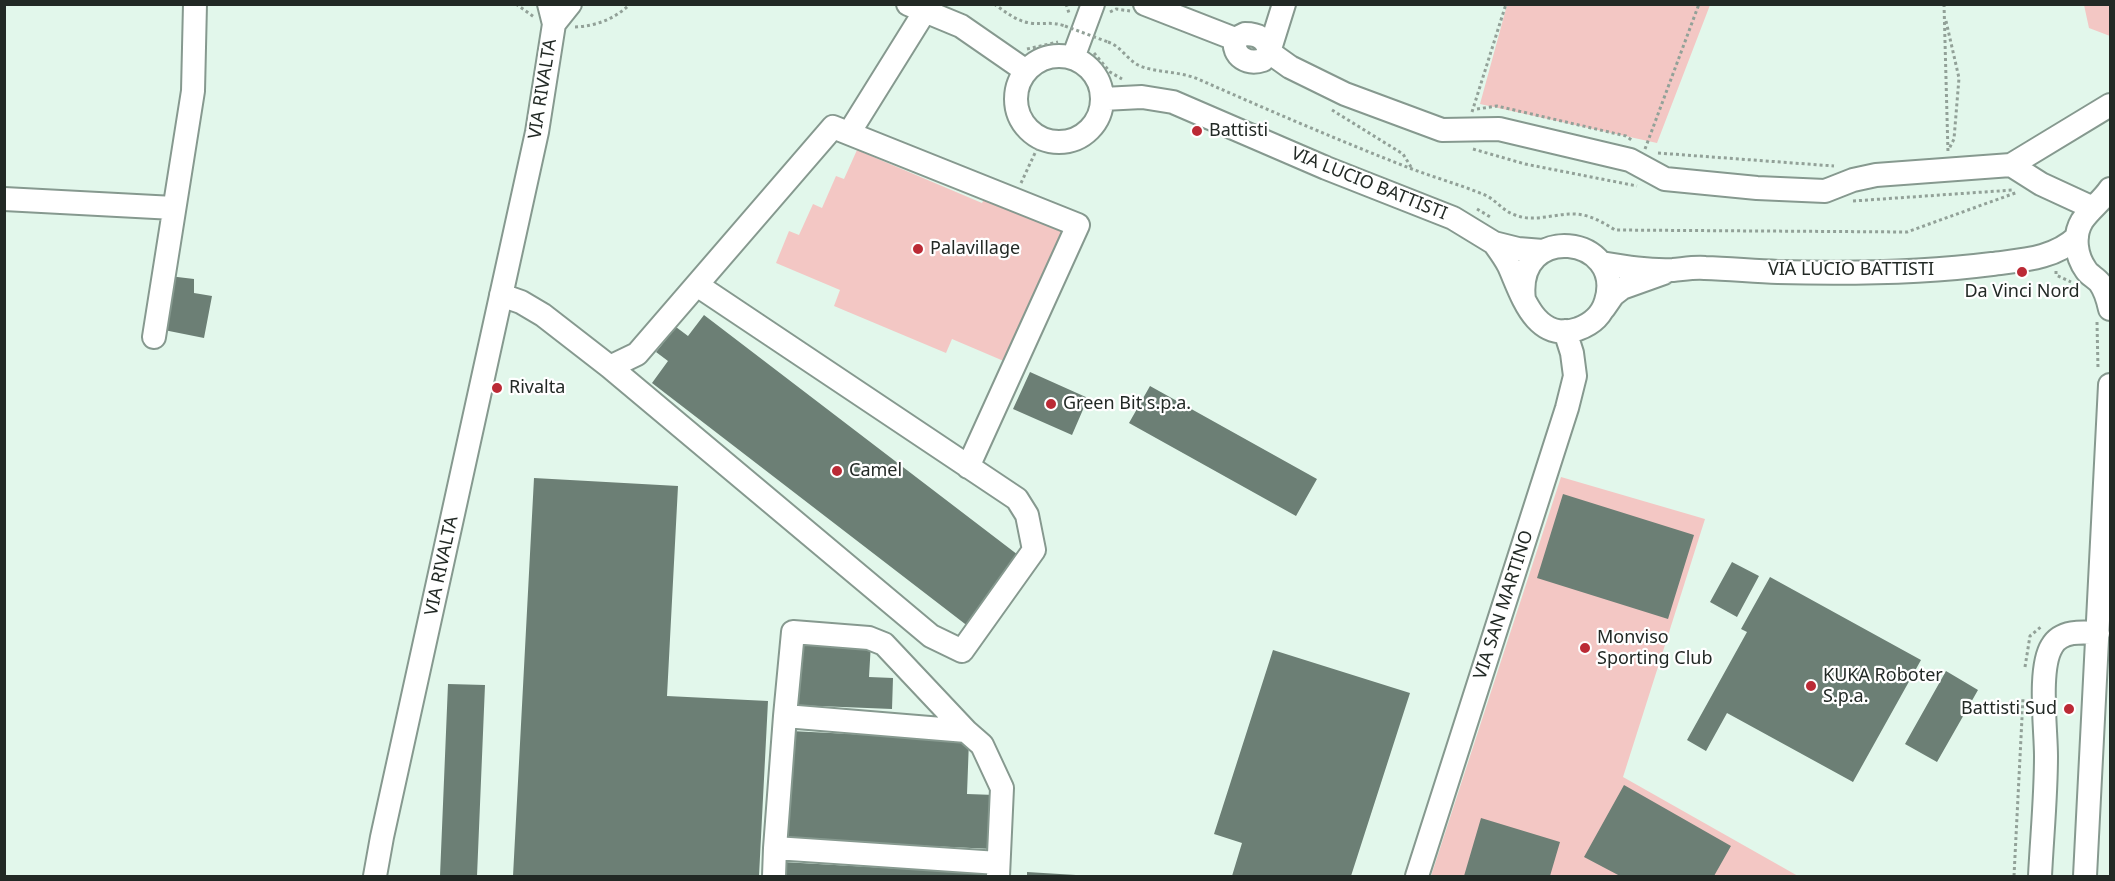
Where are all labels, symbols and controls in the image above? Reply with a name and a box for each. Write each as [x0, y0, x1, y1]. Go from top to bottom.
street label: VIA RIVALTA [524, 37, 562, 141]
place label: Battisti [1209, 120, 1268, 142]
marker: Battisti [1190, 124, 1204, 138]
street label: VIA LUCIO BATTISTI [1288, 143, 1450, 225]
place label: Palavillage [930, 238, 1020, 260]
marker: Palavillage [911, 242, 925, 256]
street label: VIA LUCIO BATTISTI [1768, 259, 1934, 281]
marker: Da Vinci Nord [2015, 265, 2029, 279]
place label: Da Vinci Nord [1964, 281, 2080, 303]
place label: Rivalta [509, 377, 565, 399]
marker: Rivalta [490, 381, 504, 395]
place label: Green Bit s.p.a. [1063, 393, 1191, 415]
marker: Green Bit s.p.a. [1044, 397, 1058, 411]
place label: Camel [849, 460, 902, 482]
marker: Camel [830, 464, 844, 478]
street label: VIA RIVALTA [421, 514, 463, 618]
street label: VIA SAN MARTINO [1470, 528, 1538, 682]
place label: Monviso Sporting Club [1597, 627, 1713, 670]
marker: Monviso Sporting Club [1578, 641, 1592, 655]
place label: KUKA Roboter S.p.a. [1823, 665, 1943, 708]
marker: KUKA Roboter S.p.a. [1804, 679, 1818, 693]
place label: Battisti Sud [1961, 698, 2057, 720]
marker: Battisti Sud [2062, 702, 2076, 716]

